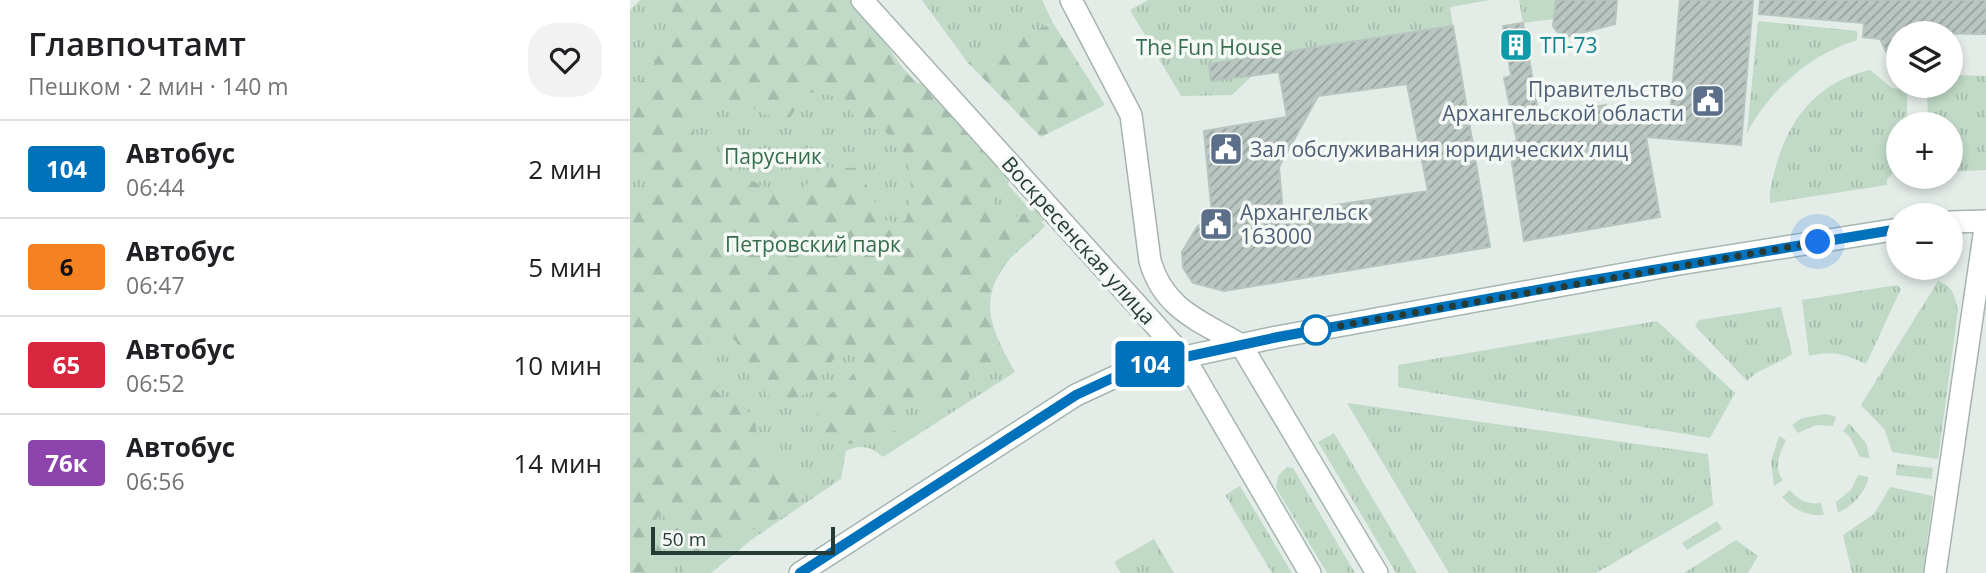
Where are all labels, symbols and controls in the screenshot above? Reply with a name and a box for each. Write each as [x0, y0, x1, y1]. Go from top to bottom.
text: Главпочтамт [28, 21, 246, 66]
map controls [1886, 21, 1963, 280]
button: layers [1886, 21, 1963, 98]
button: heart [528, 23, 602, 97]
building icon: ТП-73 [1497, 26, 1535, 64]
place label: ТП-73 [1540, 31, 1598, 59]
park label: The Fun House [1136, 33, 1282, 61]
text: Пешком · 2 мин · 140 m [28, 70, 289, 102]
place label: Правительство Архангельской области [1442, 75, 1684, 127]
public building icon: Правительство Архангельской области [1689, 82, 1727, 120]
button: + [1886, 112, 1963, 189]
public building icon: Зал обслуживания юридических лиц [1207, 130, 1245, 168]
text: Автобус [126, 135, 235, 171]
place label: Зал обслуживания юридических лиц [1250, 135, 1628, 163]
park label: Парусник [724, 142, 822, 170]
street label: Воскресенская улица [996, 150, 1162, 330]
text: 2 мин [528, 151, 602, 187]
text: 104 [46, 152, 87, 185]
text: 06:44 [126, 171, 185, 203]
place label: Архангельск 163000 [1240, 198, 1368, 250]
button: − [1886, 203, 1963, 280]
public building icon: Архангельск 163000 [1197, 205, 1235, 243]
your location [1800, 224, 1835, 259]
park label: Петровский парк [725, 230, 901, 258]
text: Автобус [126, 233, 235, 269]
text: 5 мин [528, 249, 602, 285]
text: 6 [60, 250, 73, 283]
text: 06:47 [126, 269, 185, 301]
unlabelled marker [1301, 315, 1331, 345]
text: Автобус [126, 331, 235, 367]
line badge: 104 [1110, 341, 1190, 387]
text: 10 мин [513, 347, 602, 383]
text: 104 [1129, 347, 1171, 380]
text: 65 [53, 348, 80, 381]
text: 06:52 [126, 367, 185, 399]
text: Автобус [126, 429, 235, 465]
text: 14 мин [513, 445, 602, 481]
text: 76к [45, 446, 88, 479]
text: 06:56 [126, 465, 185, 497]
scale bar [651, 524, 835, 556]
text: 50 m [662, 526, 706, 552]

